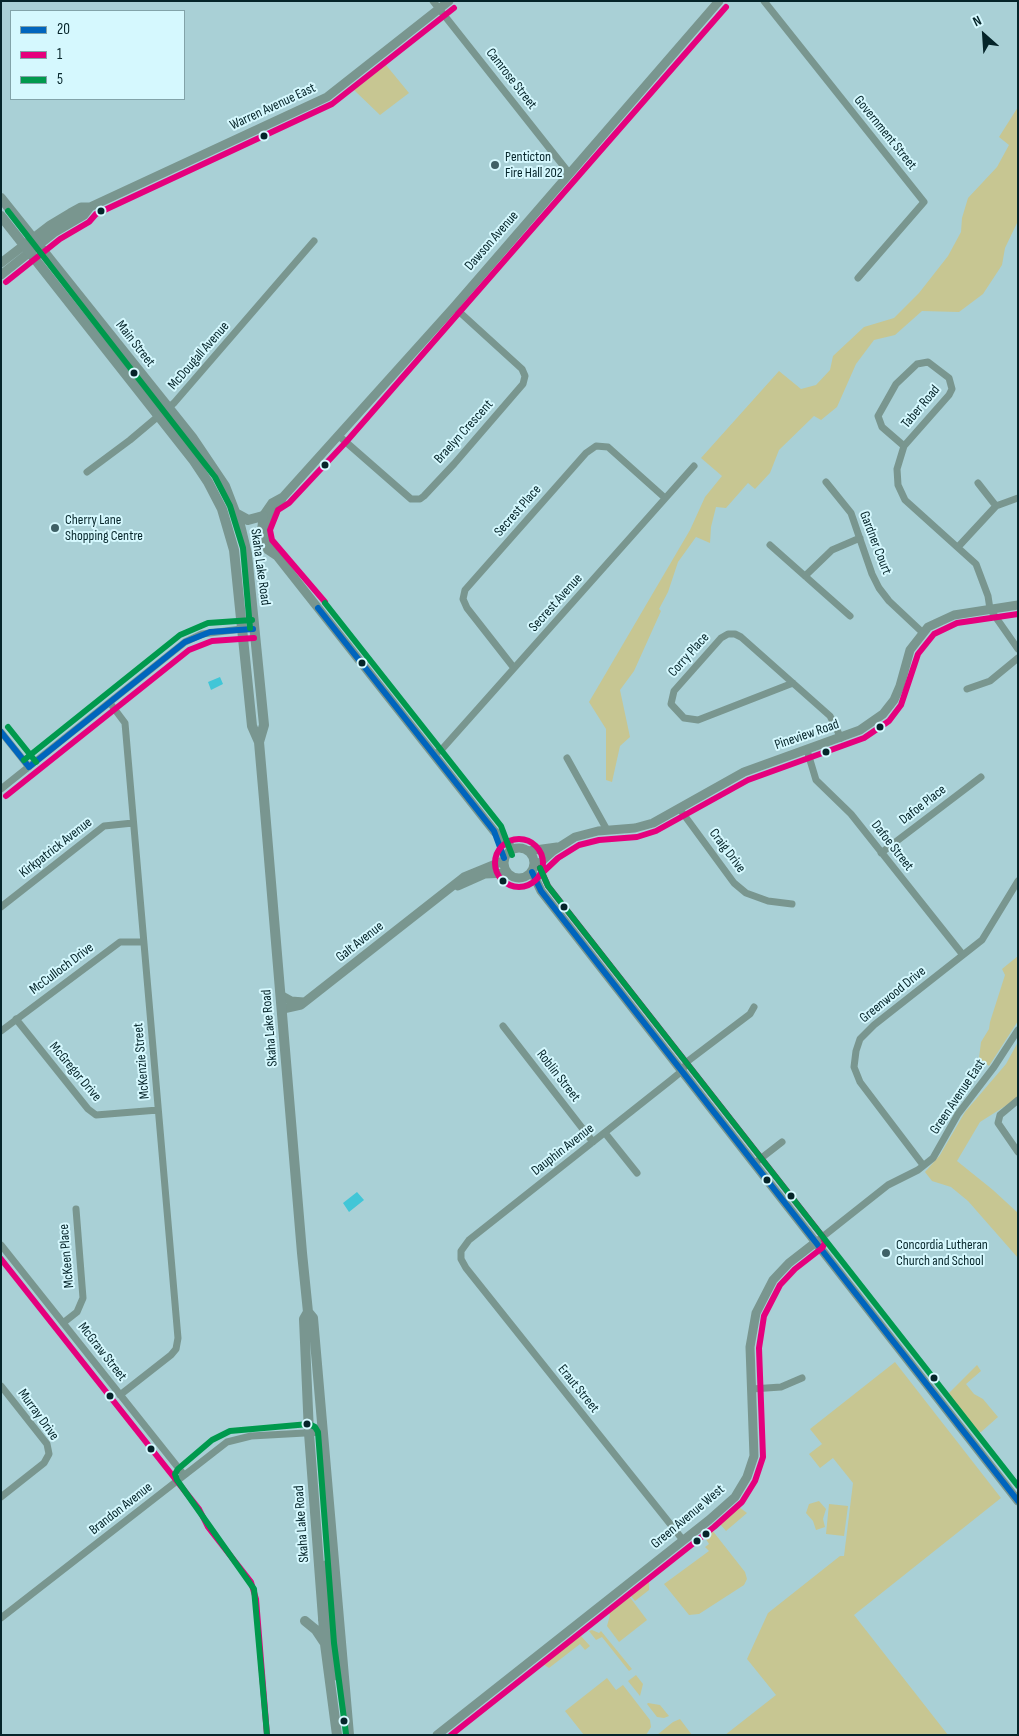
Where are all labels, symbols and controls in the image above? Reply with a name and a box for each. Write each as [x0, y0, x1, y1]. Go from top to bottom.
legend [10, 10, 185, 100]
north arrow [959, 10, 1009, 60]
text: N [970, 12, 984, 30]
text: 20 [57, 20, 70, 39]
text: 1 [57, 45, 62, 64]
street label: Camrose Street [482, 45, 540, 113]
text: 5 [57, 70, 63, 89]
street label: Warren Avenue East [228, 80, 318, 134]
street label: Government Street [850, 93, 920, 173]
unlabelled marker [259, 131, 269, 141]
place label: Penticton Fire Hall 202 [505, 149, 562, 182]
marker: Penticton Fire Hall 202 [489, 159, 501, 171]
unlabelled marker [96, 206, 106, 216]
street label: Dawson Avenue [462, 208, 522, 274]
street label: Main Street [112, 318, 158, 370]
street label: McDougall Avenue [165, 318, 233, 394]
unlabelled marker [129, 368, 139, 378]
street label: Taber Road [898, 382, 944, 432]
street label: Braelyn Crescent [431, 397, 497, 467]
unlabelled marker [320, 460, 330, 470]
street label: Secrest Place [491, 482, 545, 540]
street label: Gardner Court [855, 509, 895, 577]
place label: Cherry Lane Shopping Centre [65, 512, 143, 544]
marker: Cherry Lane Shopping Centre [49, 522, 61, 534]
street label: Skaha Lake Road [246, 528, 274, 606]
street label: Secrest Avenue [526, 571, 586, 635]
street label: Corry Place [665, 630, 713, 680]
unlabelled marker [357, 658, 367, 668]
street label: Pineview Road [773, 716, 841, 754]
unlabelled marker [875, 722, 885, 732]
unlabelled marker [821, 747, 831, 757]
street label: Dafoe Place [896, 782, 950, 828]
street label: Kirkpatrick Avenue [16, 814, 96, 882]
street label: Dafoe Street [867, 818, 917, 874]
street label: Craig Drive [705, 826, 749, 876]
unlabelled marker [498, 876, 508, 886]
unlabelled marker [559, 902, 569, 912]
street label: Galt Avenue [333, 918, 387, 966]
street label: McCulloch Drive [27, 939, 97, 999]
street label: Greenwood Drive [857, 963, 929, 1027]
street label: Skaha Lake Road [258, 989, 282, 1067]
street label: McKenzie Street [130, 1022, 154, 1100]
street label: McGregor Drive [45, 1039, 105, 1105]
street label: Roblin Street [533, 1047, 583, 1105]
street label: Green Avenue East [927, 1056, 989, 1138]
street label: Dauphin Avenue [528, 1120, 598, 1180]
unlabelled marker [762, 1175, 772, 1185]
unlabelled marker [786, 1191, 796, 1201]
street label: McKeen Place [56, 1223, 78, 1289]
place label: Concordia Lutheran Church and School [896, 1237, 988, 1270]
marker: Concordia Lutheran Church and School [880, 1247, 892, 1259]
street label: McGraw Street [74, 1319, 130, 1385]
street label: Eraut Street [554, 1362, 602, 1416]
unlabelled marker [929, 1373, 939, 1383]
street label: Murray Drive [14, 1386, 62, 1444]
unlabelled marker [105, 1391, 115, 1401]
unlabelled marker [302, 1419, 312, 1429]
unlabelled marker [146, 1444, 156, 1454]
street label: Brandon Avenue [86, 1479, 156, 1539]
street label: Green Avenue West [648, 1481, 728, 1553]
street label: Skaha Lake Road [291, 1485, 313, 1563]
unlabelled marker [701, 1529, 711, 1539]
unlabelled marker [692, 1536, 702, 1546]
unlabelled marker [339, 1716, 349, 1726]

